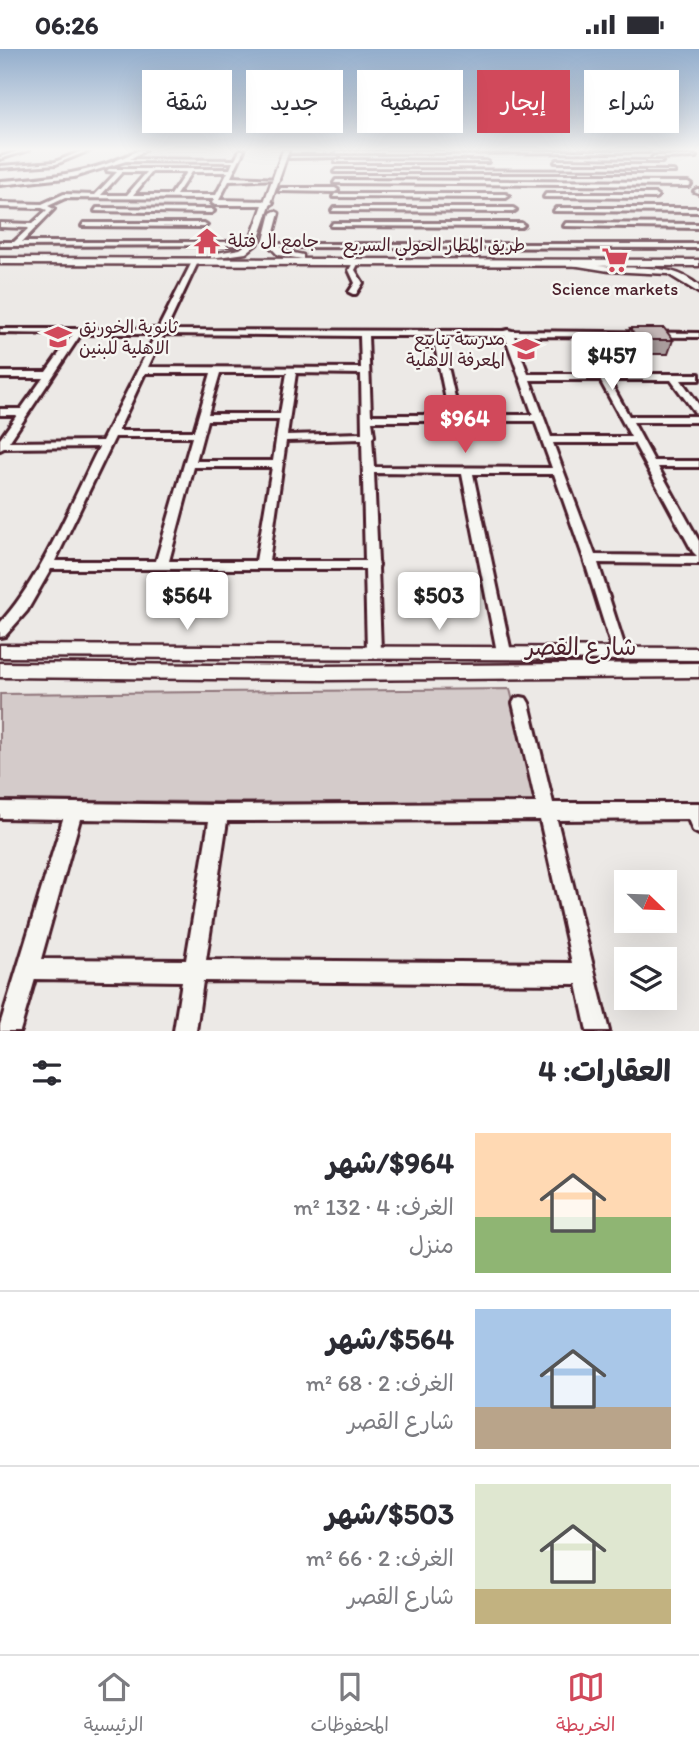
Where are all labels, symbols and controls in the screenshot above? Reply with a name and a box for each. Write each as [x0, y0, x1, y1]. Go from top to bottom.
text: 06:26 [35, 9, 99, 41]
chip: شقة [142, 70, 232, 133]
chip: جديد [246, 70, 343, 133]
chip: تصفية [357, 70, 463, 133]
chip: إيجار [477, 70, 570, 133]
chip: شراء [584, 70, 679, 133]
temple icon: جامع ال فتلة [192, 226, 222, 256]
place label: جامع ال فتلة [228, 230, 319, 254]
street label: طريق المطار الحولي السريع [343, 234, 525, 261]
supermarket icon: Science markets [600, 245, 630, 275]
place label: Science markets [552, 278, 678, 300]
place label: ثانوية الخورنق الاهلية للبنين [79, 316, 179, 359]
school or university icon: ثانوية الخورنق الاهلية للبنين [43, 322, 73, 352]
place label: مدرسة ينابيع المعرفة الاهلية [406, 328, 505, 371]
pin: $457 [571, 333, 653, 392]
school or university icon: مدرسة ينابيع المعرفة الاهلية [511, 334, 541, 364]
text: $457 [588, 341, 636, 369]
pin: $964 [424, 395, 506, 455]
text: $964 [440, 404, 490, 432]
pin: $564 [146, 573, 228, 632]
pin: $503 [398, 573, 480, 632]
text: $564 [162, 581, 212, 609]
text: $503 [414, 581, 464, 609]
street label: شارع القصر [523, 632, 637, 664]
north arrow [614, 870, 677, 933]
map controls [614, 870, 677, 1010]
button: layers [614, 947, 677, 1010]
text: العقارات: 4 [538, 1052, 671, 1089]
icon: filters [28, 1054, 66, 1092]
text: $964/شهر [327, 1144, 454, 1181]
icon: home [531, 1161, 615, 1245]
text: الغرف: 4 · 132 m² [293, 1193, 454, 1221]
text: منزل [409, 1231, 454, 1259]
text: $564/شهر [327, 1320, 454, 1357]
icon: home [531, 1337, 615, 1421]
text: الغرف: 2 · 68 m² [306, 1369, 454, 1397]
text: شارع القصر [348, 1407, 454, 1435]
text: $503/شهر [326, 1495, 454, 1532]
icon: home [531, 1512, 615, 1596]
text: الغرف: 2 · 66 m² [306, 1544, 454, 1572]
text: شارع القصر [348, 1582, 454, 1610]
tab: الرئيسية [84, 1668, 143, 1741]
tab: المحفوظات [311, 1668, 389, 1741]
tab: الخريطة [556, 1668, 615, 1741]

